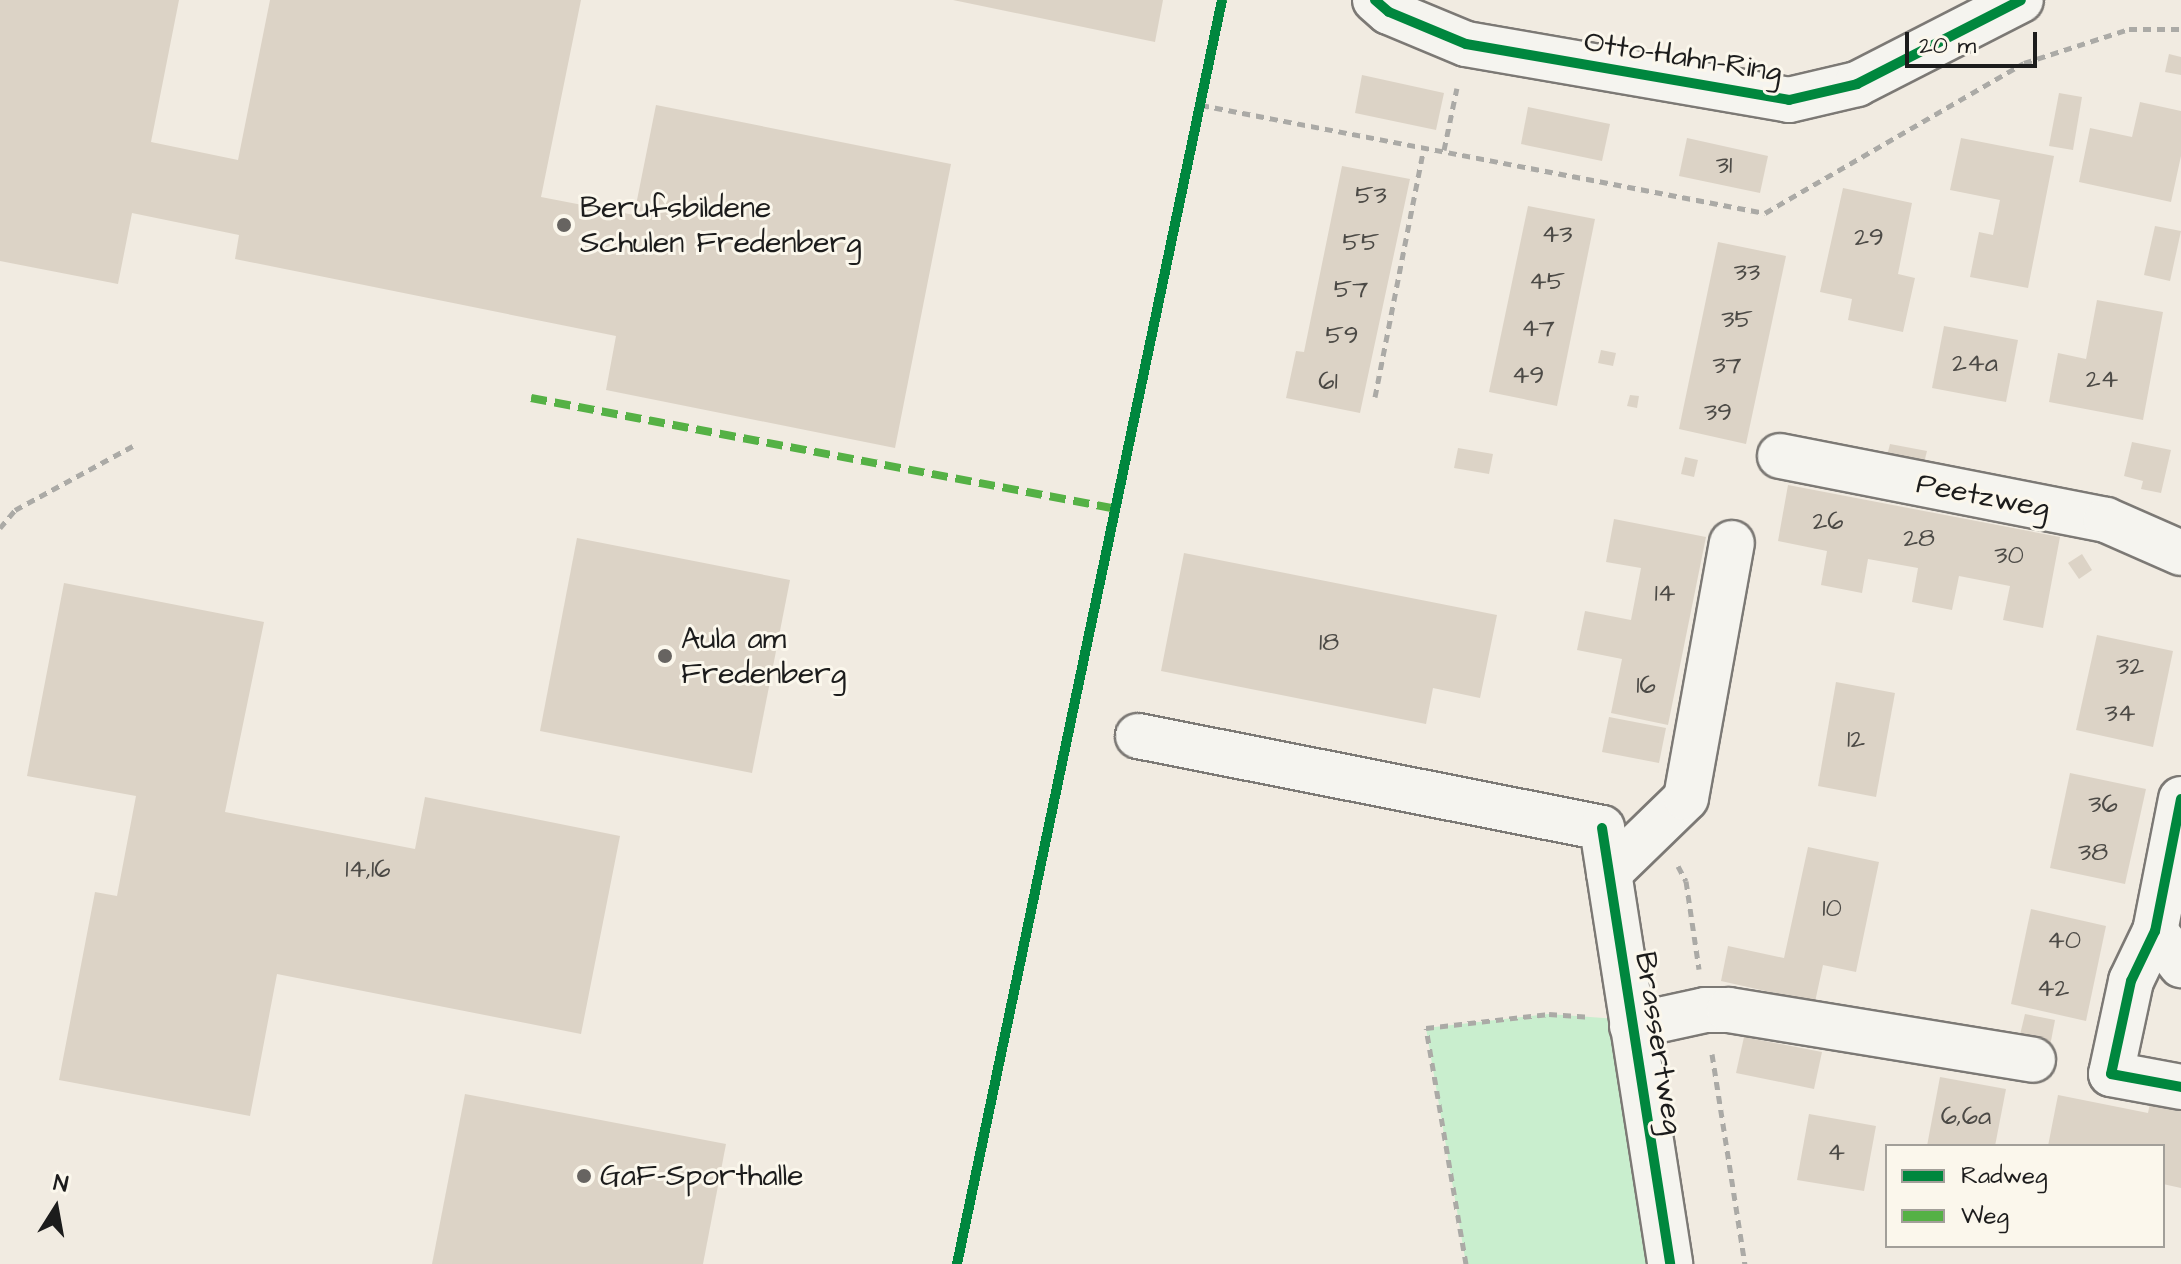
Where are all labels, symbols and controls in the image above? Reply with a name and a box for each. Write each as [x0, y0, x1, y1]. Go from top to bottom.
scale bar [1909, 16, 2041, 66]
street label: Otto-Hahn-Ring [1582, 24, 1784, 90]
text: 20 m [1919, 29, 1976, 63]
house number: 31 [1716, 150, 1732, 182]
house number: 53 [1355, 180, 1387, 212]
place label: Berufsbildene Schulen Fredenberg [580, 190, 862, 260]
marker: Berufsbildene Schulen Fredenberg [555, 216, 573, 234]
house number: 43 [1542, 219, 1572, 251]
house number: 29 [1854, 222, 1884, 254]
house number: 55 [1343, 227, 1379, 259]
house number: 33 [1734, 257, 1760, 289]
house number: 45 [1529, 266, 1565, 298]
house number: 57 [1334, 274, 1368, 306]
house number: 35 [1721, 304, 1753, 336]
house number: 47 [1521, 313, 1555, 345]
house number: 59 [1325, 320, 1359, 352]
house number: 24a [1952, 348, 1998, 380]
house number: 37 [1712, 350, 1742, 382]
house number: 49 [1512, 360, 1544, 392]
house number: 24 [2086, 364, 2118, 396]
house number: 61 [1318, 366, 1338, 398]
house number: 39 [1704, 397, 1732, 429]
street label: Peetzweg [1914, 465, 2052, 527]
house number: 26 [1812, 506, 1844, 538]
house number: 28 [1903, 523, 1935, 555]
house number: 30 [1994, 540, 2024, 572]
house number: 14 [1654, 578, 1676, 610]
place label: Aula am Fredenberg [681, 621, 846, 692]
house number: 18 [1319, 627, 1339, 659]
marker: Aula am Fredenberg [656, 647, 674, 665]
house number: 32 [2116, 651, 2144, 683]
house number: 16 [1636, 670, 1656, 702]
house number: 34 [2105, 698, 2135, 730]
house number: 12 [1847, 724, 1865, 756]
house number: 36 [2088, 789, 2118, 821]
house number: 38 [2078, 837, 2108, 869]
house number: 14,16 [345, 854, 391, 886]
house number: 10 [1822, 893, 1842, 925]
house number: 40 [2047, 925, 2081, 957]
street label: Brassertweg [1627, 949, 1691, 1137]
house number: 42 [2037, 973, 2069, 1005]
house number: 6,6a [1941, 1101, 1991, 1133]
house number: 4 [1827, 1137, 1845, 1169]
legend [1885, 1144, 2165, 1248]
place label: GaF-Sporthalle [600, 1158, 803, 1194]
text: Radweg [1961, 1159, 2047, 1193]
text: N [51, 1167, 70, 1200]
marker: GaF-Sporthalle [575, 1167, 593, 1185]
north arrow [16, 1168, 96, 1248]
text: Weg [1961, 1199, 2009, 1233]

